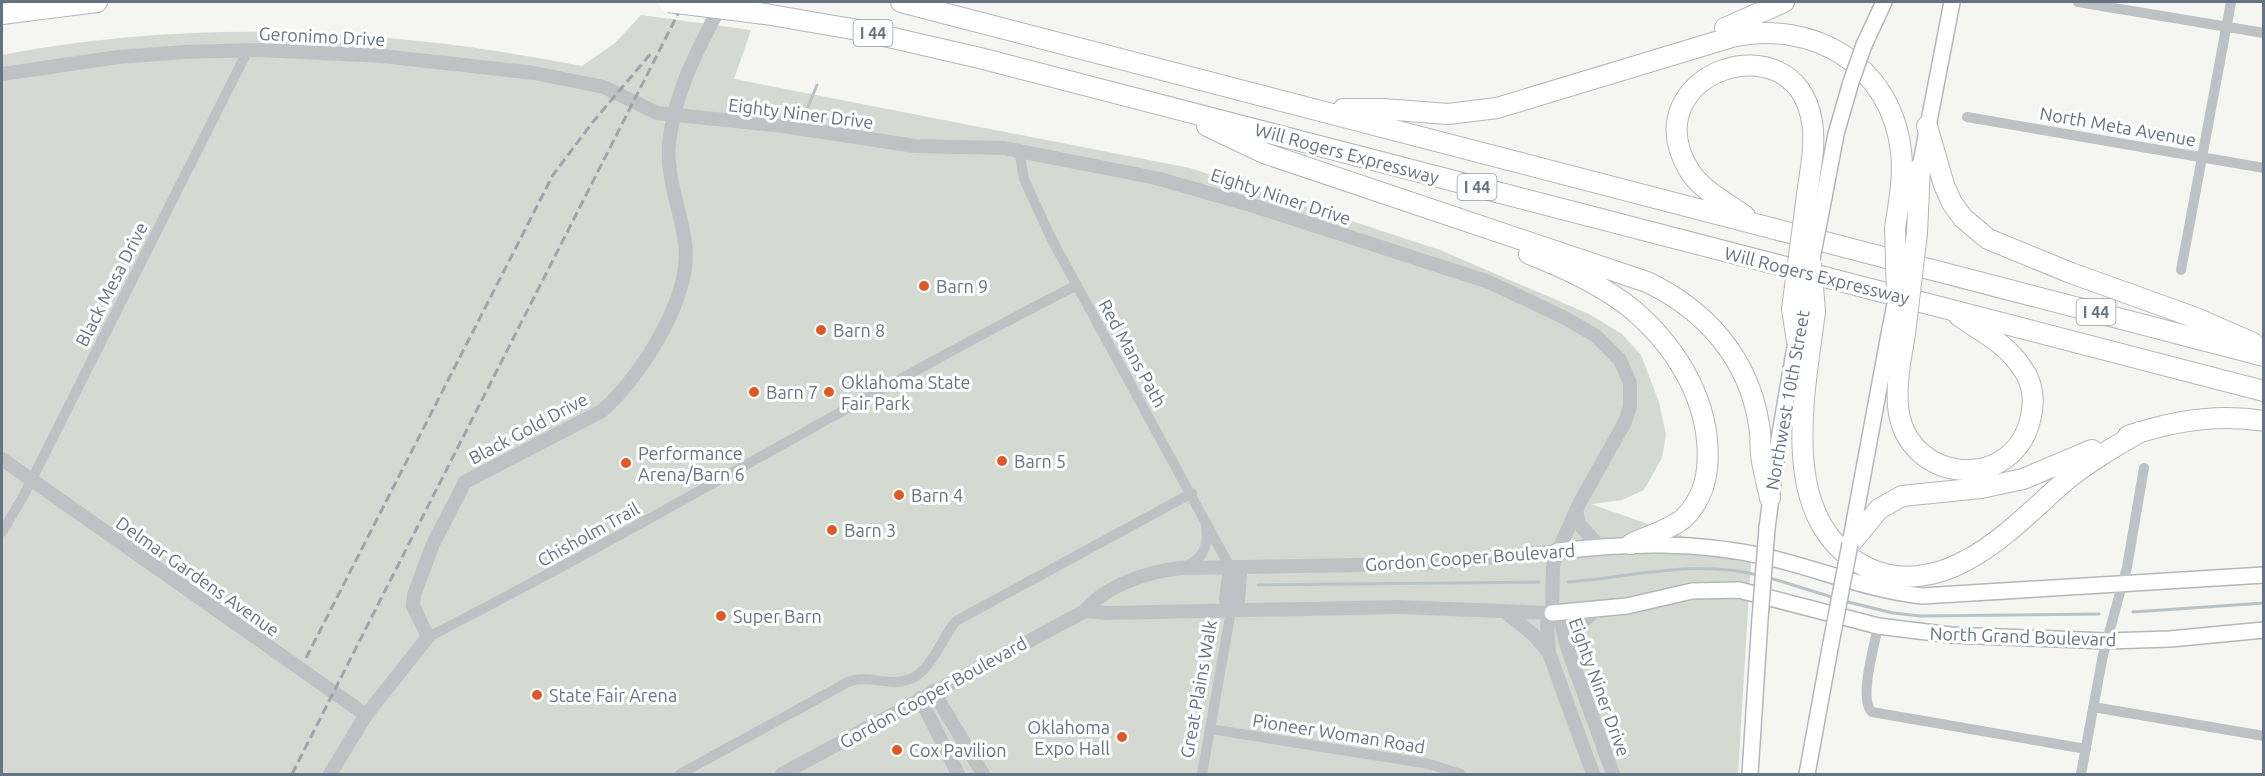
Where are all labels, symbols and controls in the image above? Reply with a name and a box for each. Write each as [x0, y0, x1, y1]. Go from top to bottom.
road number: I 44 [854, 20, 892, 46]
street label: Geronimo Drive [258, 23, 386, 49]
street label: Eighty Niner Drive [727, 94, 875, 132]
street label: North Meta Avenue [2038, 102, 2198, 150]
street label: Will Rogers Expressway [1253, 119, 1442, 187]
street label: Eighty Niner Drive [1209, 164, 1353, 228]
road number: I 44 [1458, 174, 1496, 200]
street label: Black Mesa Drive [71, 219, 151, 349]
street label: Will Rogers Expressway [1722, 242, 1912, 308]
place label: Barn 9 [936, 276, 988, 296]
marker: Barn 9 [917, 279, 931, 293]
street label: Red Mans Path [1095, 296, 1171, 410]
road number: I 44 [2076, 299, 2116, 325]
street label: Northwest 10th Street [1761, 308, 1813, 492]
place label: Barn 8 [833, 320, 885, 340]
marker: Barn 8 [814, 323, 828, 337]
place label: Oklahoma State Fair Park [841, 372, 970, 413]
place label: Barn 7 [766, 382, 818, 402]
marker: Barn 7 [747, 385, 761, 399]
marker: Oklahoma State Fair Park [822, 385, 836, 399]
street label: Black Gold Drive [465, 388, 591, 468]
place label: Performance Arena/Barn 6 [638, 443, 745, 484]
place label: Barn 5 [1014, 451, 1066, 471]
marker: Barn 5 [995, 454, 1009, 468]
marker: Performance Arena/Barn 6 [619, 456, 633, 470]
place label: Barn 4 [911, 485, 963, 505]
marker: Barn 4 [892, 488, 906, 502]
street label: Chisholm Trail [534, 498, 643, 570]
street label: Delmar Gardens Avenue [113, 512, 283, 640]
place label: Barn 3 [844, 520, 896, 540]
marker: Barn 3 [825, 523, 839, 537]
street label: Gordon Cooper Boulevard [1364, 540, 1576, 574]
place label: Super Barn [733, 606, 822, 626]
marker: Super Barn [714, 609, 728, 623]
street label: Eighty Niner Drive [1566, 615, 1634, 759]
street label: Great Plains Walk [1176, 618, 1220, 760]
street label: North Grand Boulevard [1929, 623, 2117, 649]
street label: Gordon Cooper Boulevard [836, 632, 1030, 752]
place label: State Fair Arena [549, 685, 677, 705]
marker: State Fair Arena [530, 688, 544, 702]
street label: Pioneer Woman Road [1251, 709, 1427, 757]
place label: Oklahoma Expo Hall [1027, 717, 1110, 758]
marker: Oklahoma Expo Hall [1115, 730, 1129, 744]
place label: Cox Pavilion [909, 740, 1006, 760]
marker: Cox Pavilion [890, 743, 904, 757]

